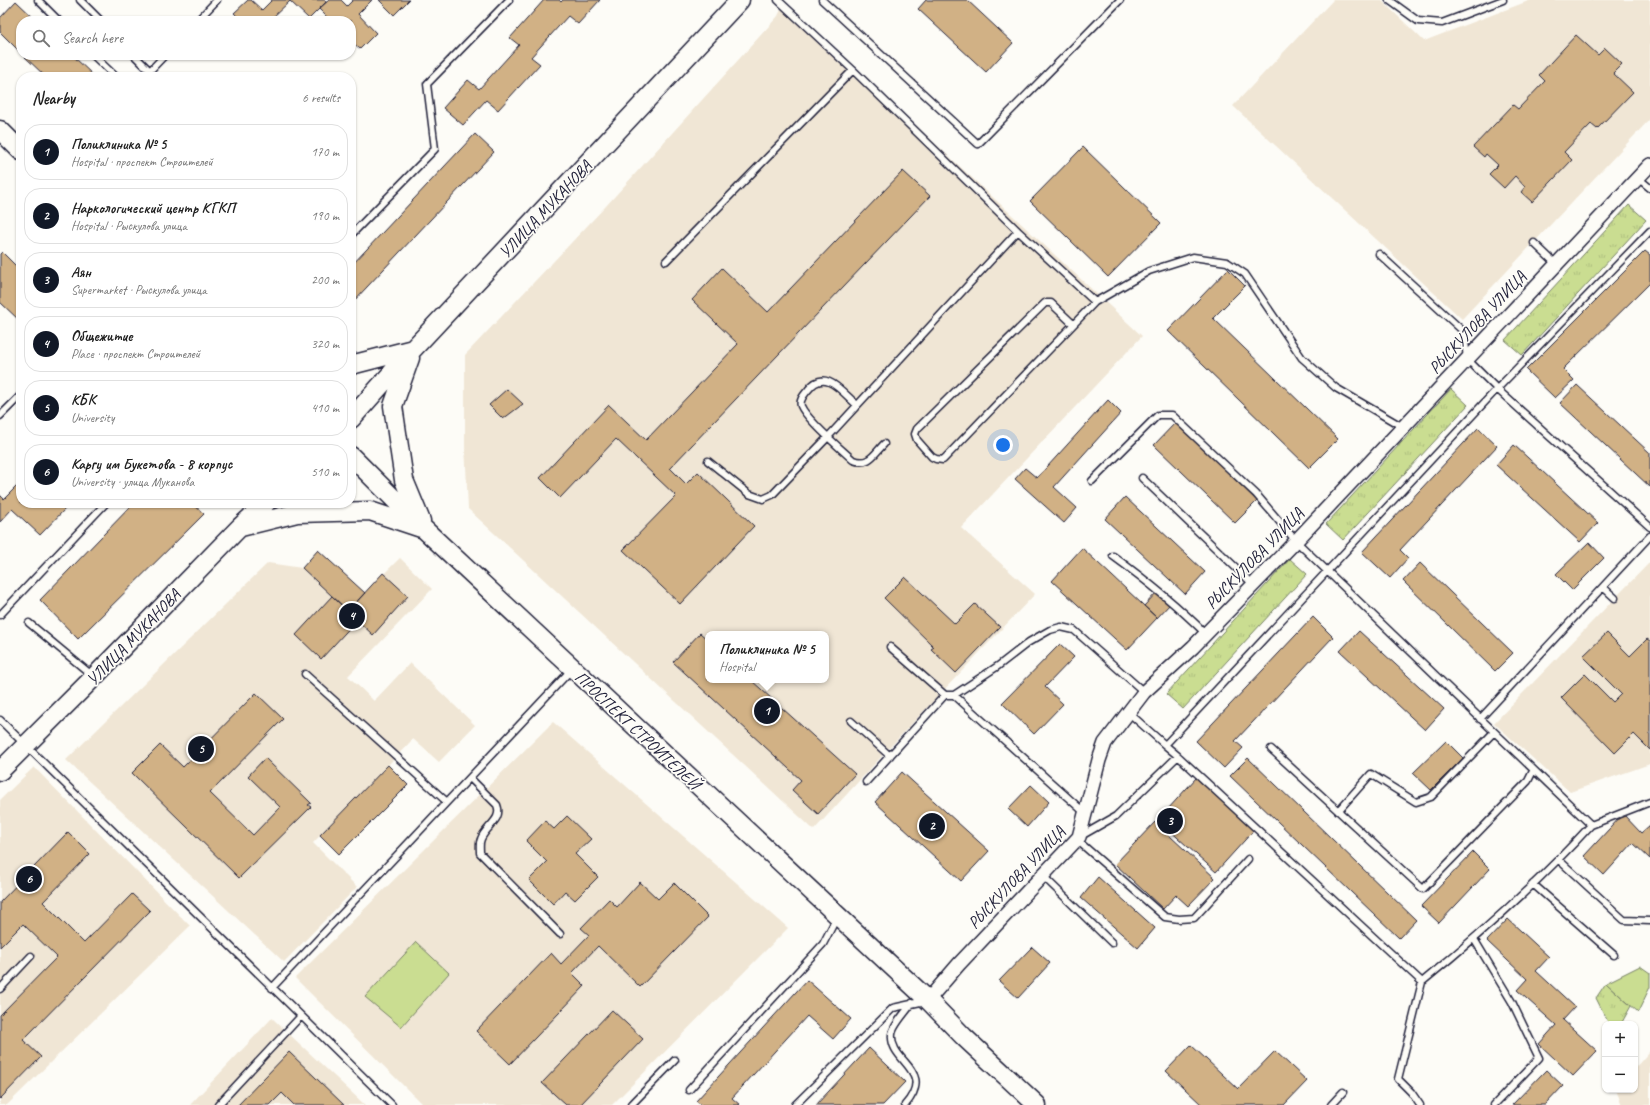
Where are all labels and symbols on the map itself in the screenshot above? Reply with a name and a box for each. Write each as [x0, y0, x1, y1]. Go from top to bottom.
street label: УЛИЦА МУКАНОВА [495, 155, 597, 263]
street label: РЫСКУЛОВА УЛИЦА [1424, 266, 1531, 378]
your location [993, 435, 1013, 455]
street label: РЫСКУЛОВА УЛИЦА [1201, 503, 1308, 613]
street label: УЛИЦА МУКАНОВА [82, 584, 186, 690]
pin: 4 [339, 601, 365, 631]
street label: ПРОСПЕКТ СТРОИТЕЛЕЙ [570, 667, 707, 796]
pin: 1 [754, 696, 780, 726]
pin: 5 [188, 734, 214, 764]
pin: 3 [1157, 806, 1183, 836]
pin: 2 [919, 811, 945, 841]
street label: РЫСКУЛОВА УЛИЦА [963, 821, 1070, 933]
pin: 6 [16, 864, 42, 894]

